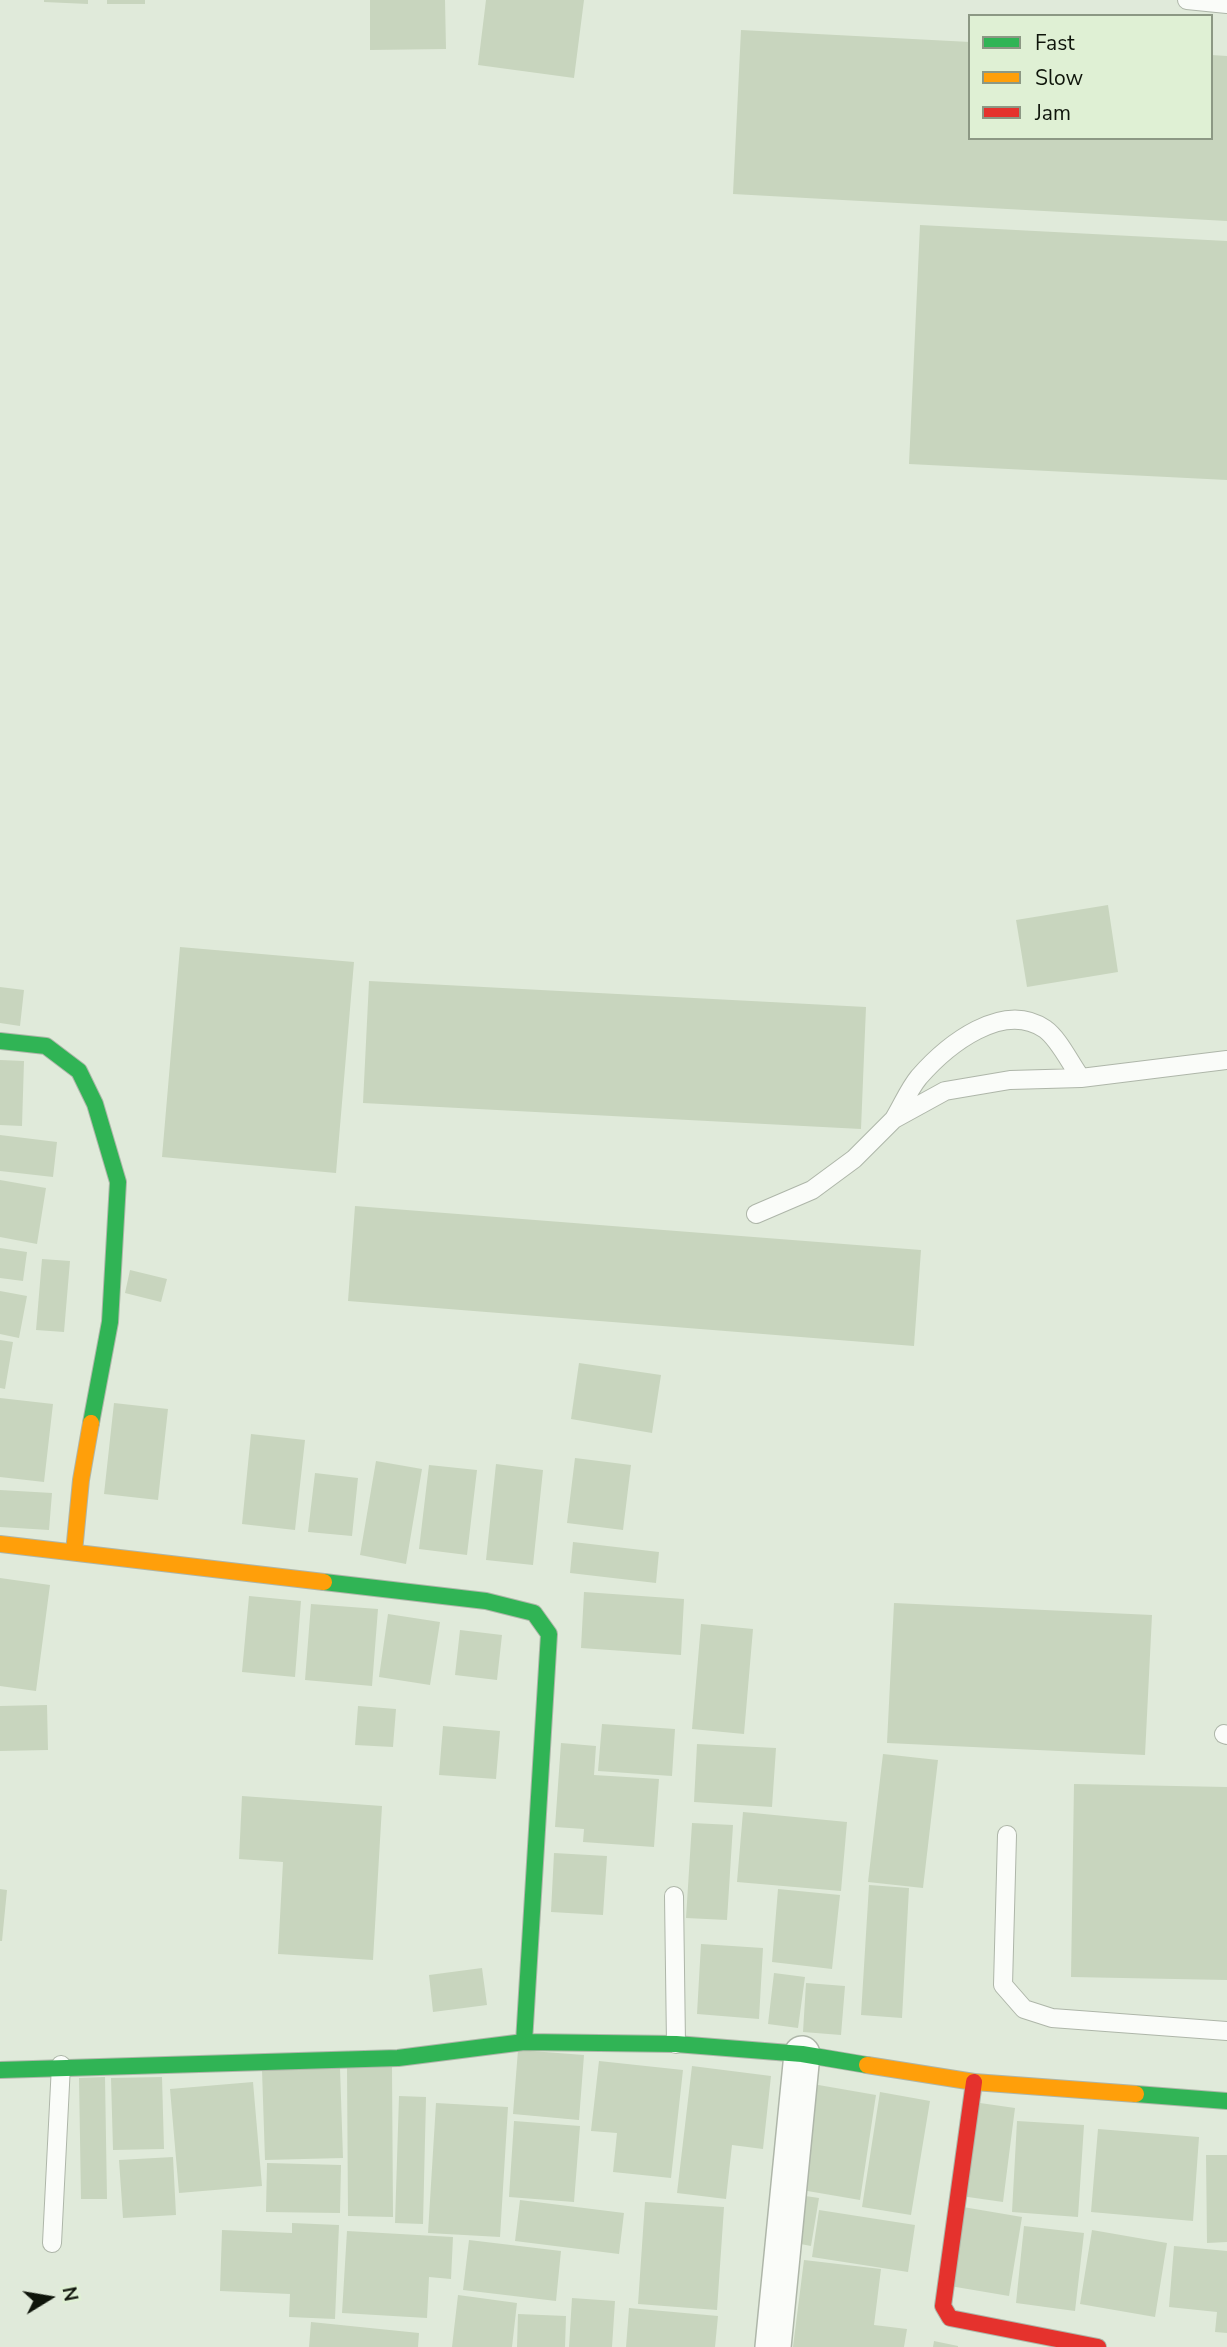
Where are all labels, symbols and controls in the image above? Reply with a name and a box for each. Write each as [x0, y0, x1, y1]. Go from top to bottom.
legend [968, 14, 1213, 140]
text: Fast [1035, 29, 1075, 57]
text: Slow [1035, 64, 1083, 92]
text: Jam [1035, 99, 1071, 127]
north arrow [14, 2263, 84, 2333]
text: N [55, 2285, 84, 2303]

